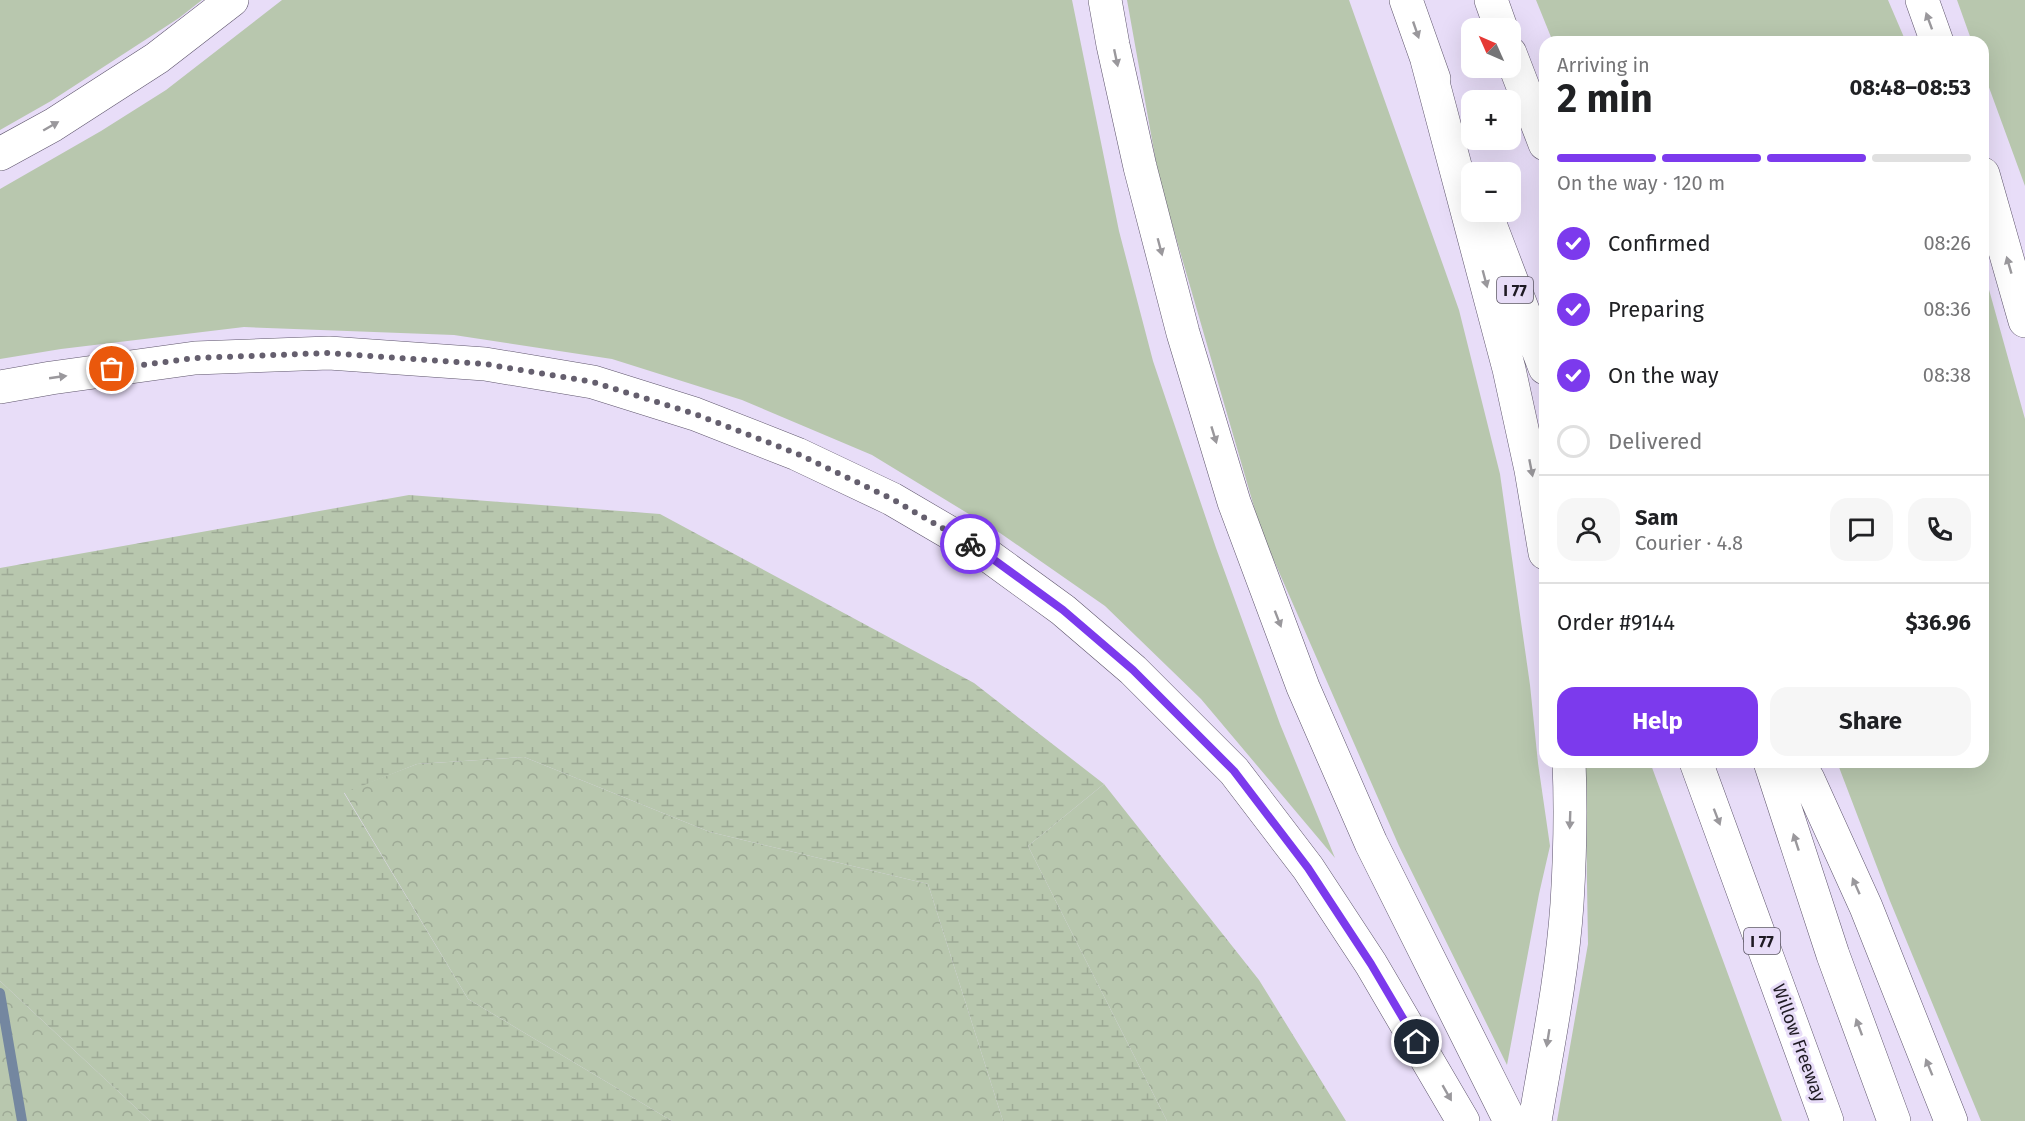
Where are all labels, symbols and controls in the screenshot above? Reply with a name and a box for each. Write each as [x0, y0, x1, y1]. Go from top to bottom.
one-way arrow [1924, 12, 1934, 30]
north arrow [1461, 18, 1521, 78]
map controls [1461, 18, 1521, 222]
one-way arrow [1412, 21, 1422, 39]
one-way arrow [1112, 48, 1121, 67]
text: Arriving in [1557, 53, 1650, 77]
text: 08:48–08:53 [1849, 74, 1971, 101]
text: 2 min [1557, 76, 1653, 122]
button: + [1461, 90, 1521, 150]
one-way arrow [43, 120, 59, 131]
button: − [1461, 162, 1521, 222]
text: On the way · 120 m [1557, 171, 1725, 195]
icon: check [1557, 227, 1590, 260]
text: Confirmed [1608, 230, 1711, 257]
text: 08:26 [1923, 231, 1971, 255]
one-way arrow [1156, 238, 1166, 257]
one-way arrow [2004, 256, 2013, 274]
one-way arrow [1481, 270, 1490, 288]
road number: I 77 [1497, 277, 1533, 303]
icon: check [1557, 293, 1590, 326]
text: Preparing [1608, 296, 1704, 323]
text: 08:36 [1923, 297, 1971, 321]
pin [86, 343, 137, 394]
icon: bag [95, 352, 128, 385]
icon: check [1557, 359, 1590, 392]
text: On the way [1608, 362, 1719, 389]
text: 08:38 [1923, 363, 1971, 387]
one-way arrow [48, 372, 67, 381]
one-way arrow [1209, 426, 1219, 444]
text: Delivered [1608, 428, 1703, 455]
one-way arrow [1527, 459, 1536, 478]
button: person [1557, 498, 1620, 561]
button: chat [1830, 498, 1893, 561]
button: phone [1908, 498, 1971, 561]
text: Sam [1635, 504, 1678, 531]
courier [940, 514, 1000, 574]
icon: bike [954, 528, 987, 561]
text: Courier · 4.8 [1635, 531, 1743, 555]
text: Order #9144 [1557, 609, 1675, 636]
text: $36.96 [1906, 609, 1971, 636]
one-way arrow [1274, 610, 1283, 628]
button: Help [1557, 687, 1758, 756]
button: Share [1770, 687, 1971, 756]
one-way arrow [1712, 808, 1722, 826]
one-way arrow [1566, 811, 1575, 830]
one-way arrow [1791, 833, 1800, 851]
one-way arrow [1851, 877, 1860, 895]
road number: I 77 [1744, 928, 1780, 954]
street label: Willow Freeway [1767, 981, 1831, 1105]
pin [1391, 1016, 1442, 1067]
one-way arrow [1854, 1018, 1864, 1036]
icon: home [1400, 1025, 1433, 1058]
one-way arrow [1544, 1029, 1553, 1048]
one-way arrow [1924, 1057, 1934, 1075]
one-way arrow [1441, 1085, 1452, 1101]

